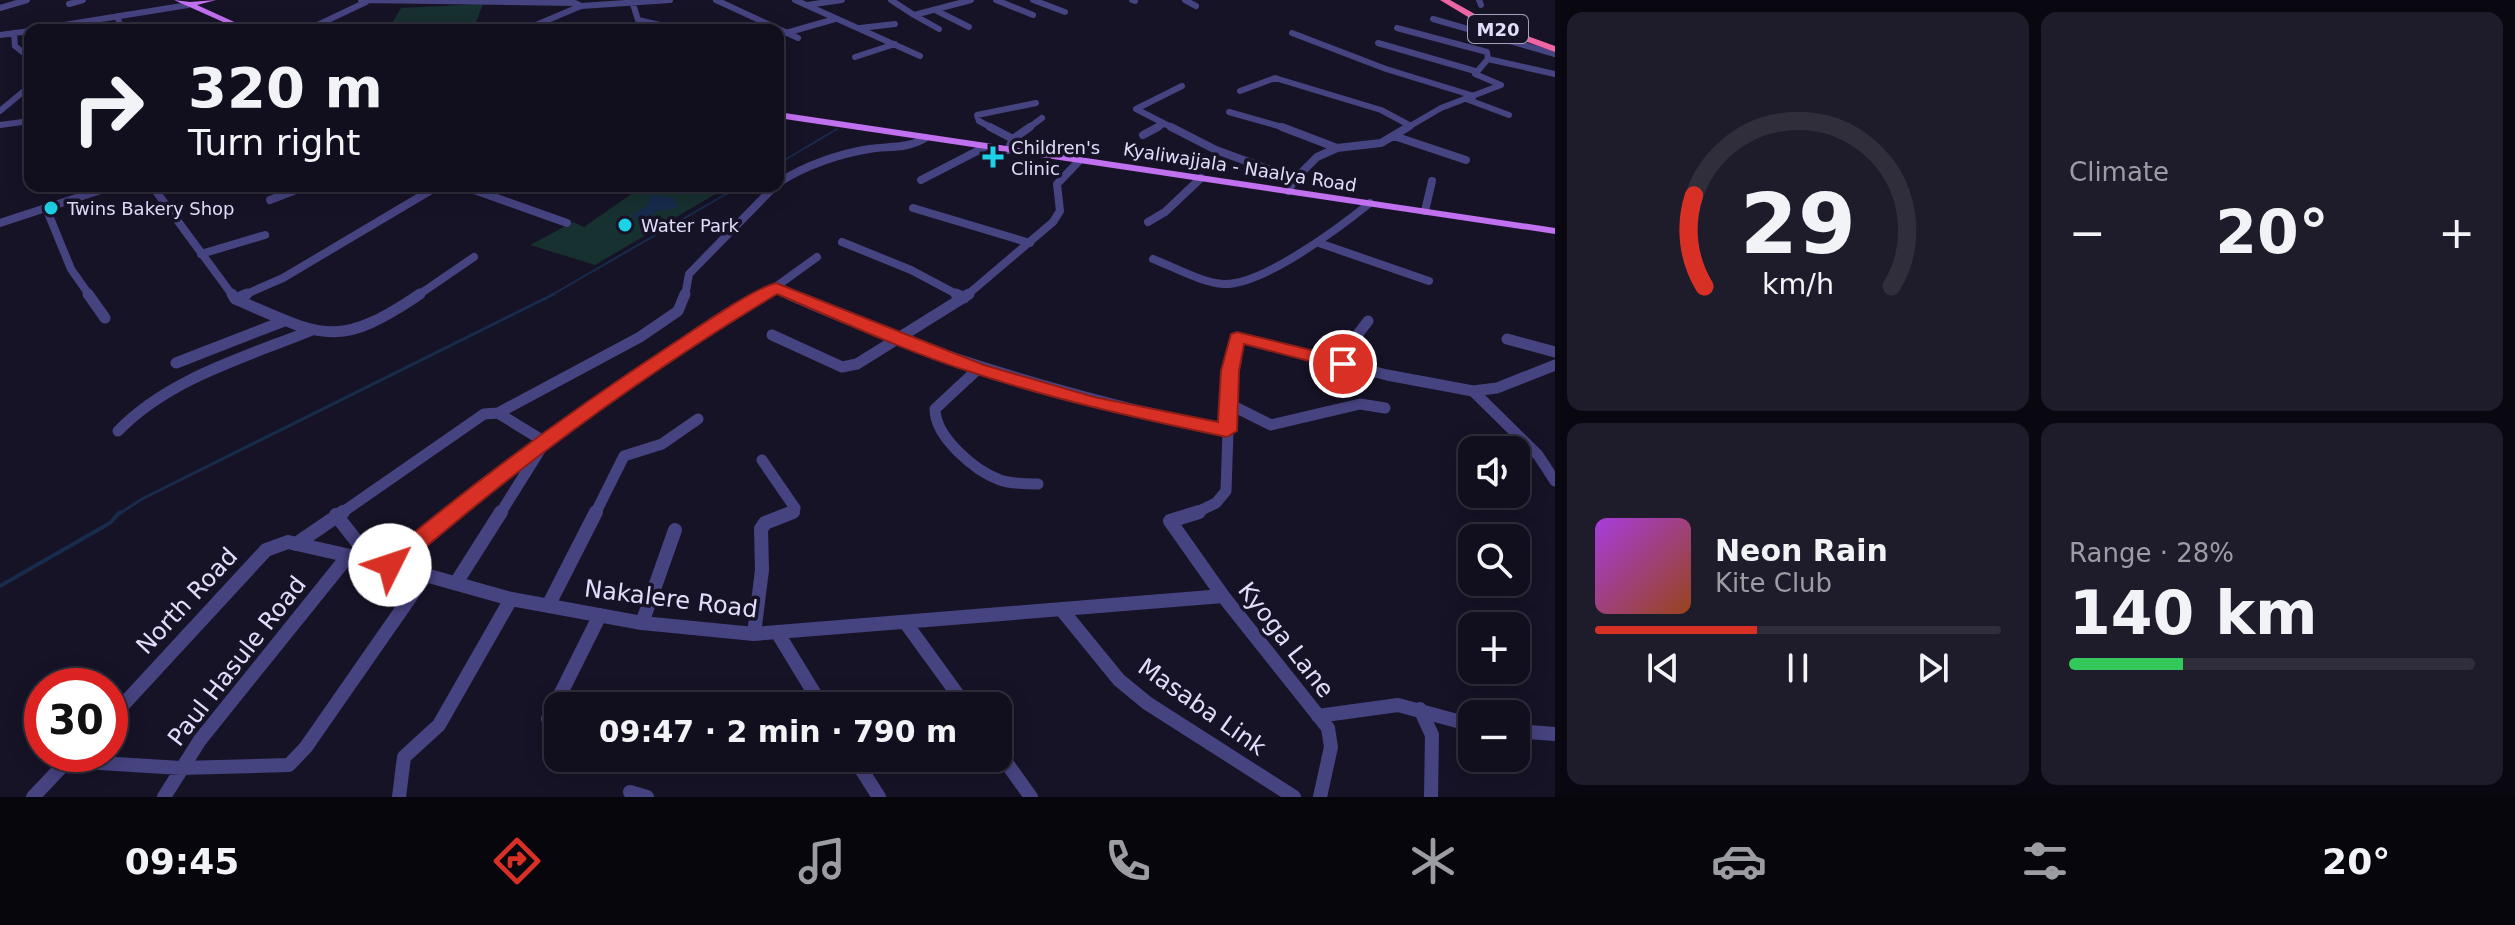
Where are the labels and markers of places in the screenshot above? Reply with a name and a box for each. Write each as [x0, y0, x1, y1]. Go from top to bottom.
place label: Children's Clinic [1011, 137, 1100, 179]
marker: Children's Clinic [982, 146, 1004, 168]
place label: Twins Bakery Shop [66, 198, 235, 219]
marker: Twins Bakery Shop [42, 199, 60, 217]
place label: Water Park [641, 215, 739, 236]
marker: Water Park [616, 216, 634, 234]
pin [1309, 330, 1377, 398]

